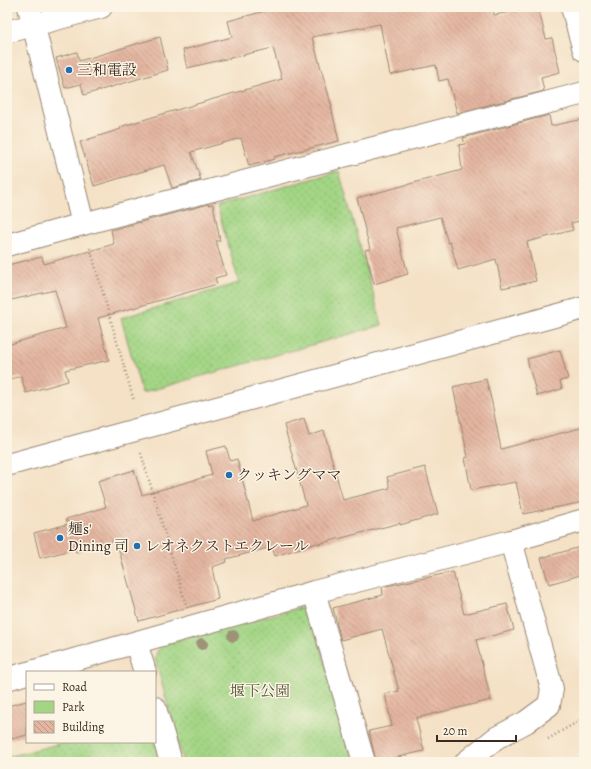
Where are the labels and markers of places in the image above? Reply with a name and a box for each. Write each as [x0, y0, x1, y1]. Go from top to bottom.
place label: 三和電設 [77, 60, 137, 80]
marker: 三和電設 [64, 65, 74, 75]
place label: クッキングママ [237, 465, 342, 485]
marker: クッキングママ [224, 470, 234, 480]
place label: 麺s' Dining 司 [68, 519, 129, 556]
marker: 麺s' Dining 司 [55, 533, 65, 543]
place label: レオネクストエクレール [145, 536, 309, 556]
marker: レオネクストエクレール [132, 541, 142, 551]

